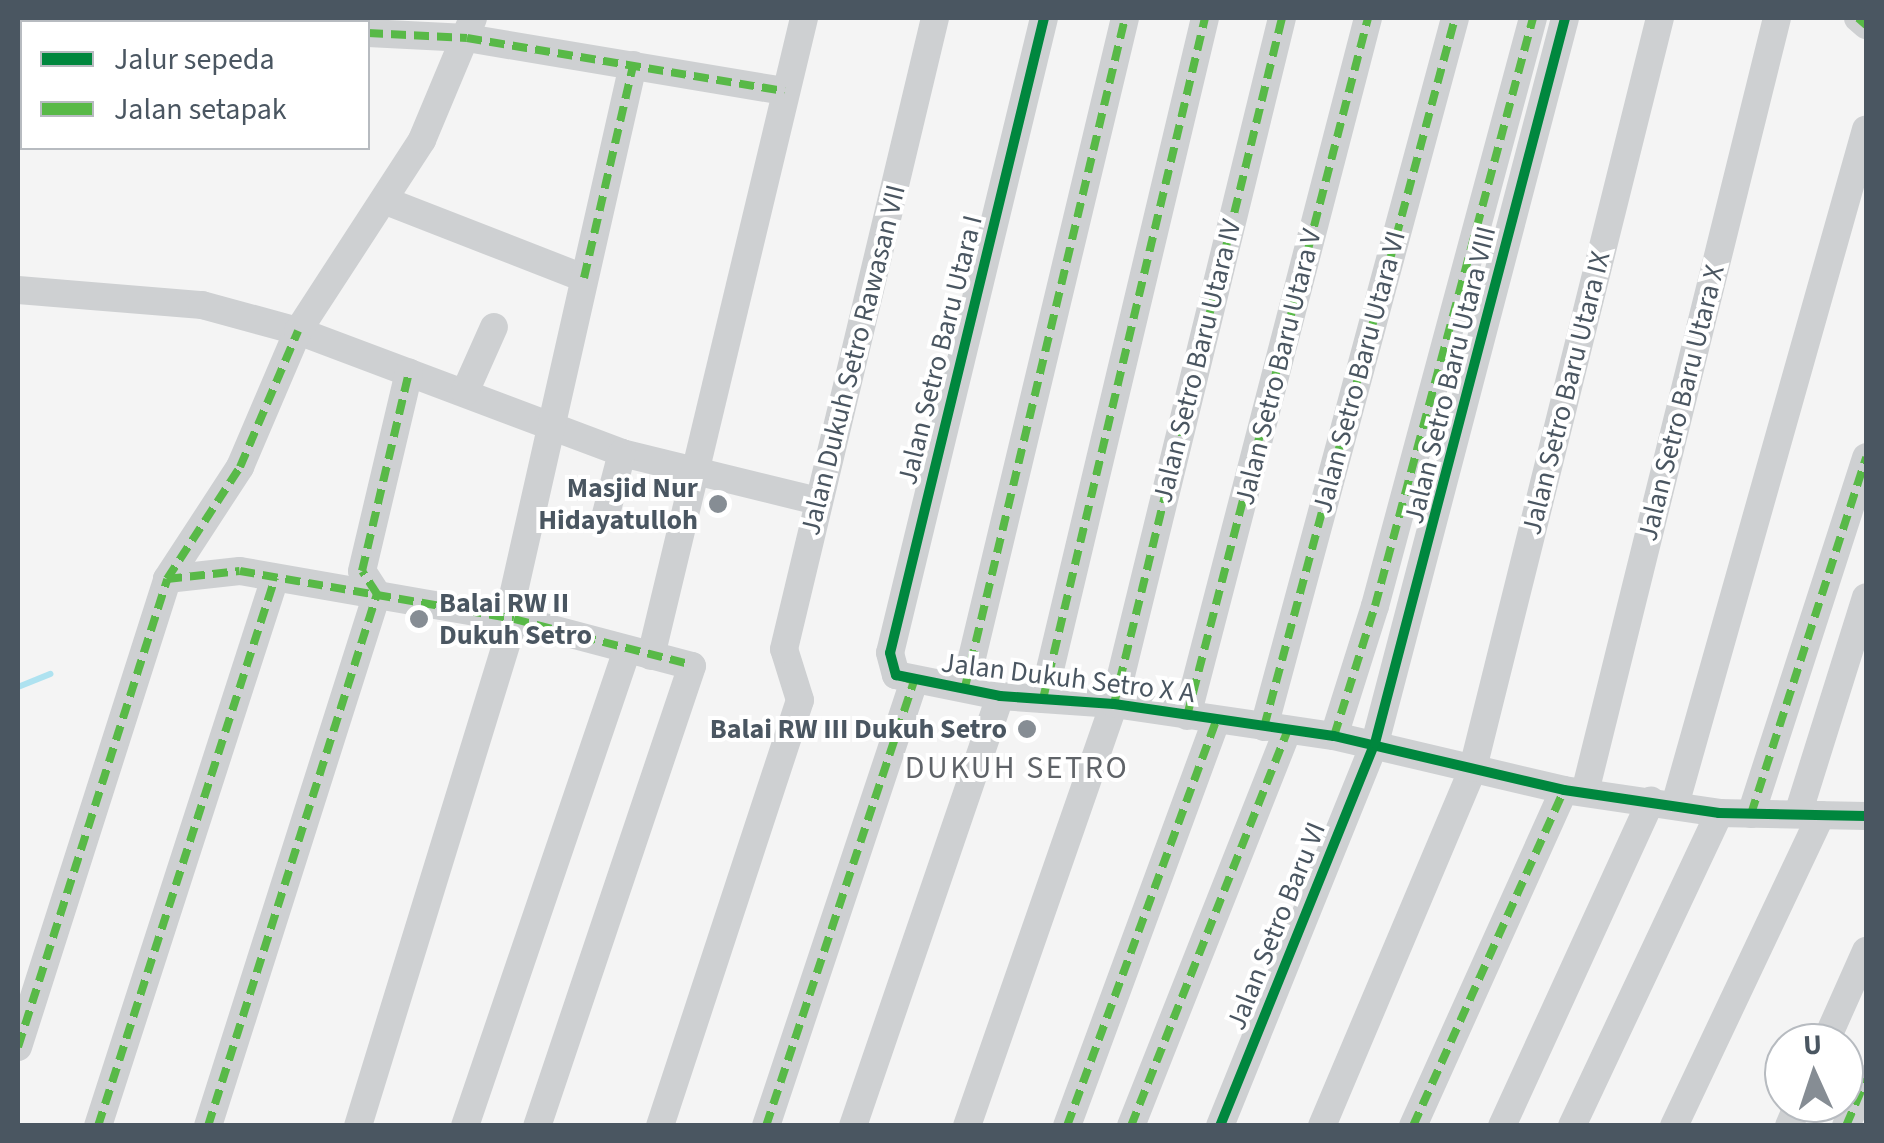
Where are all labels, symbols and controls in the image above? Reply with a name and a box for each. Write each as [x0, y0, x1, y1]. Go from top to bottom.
legend [20, 20, 370, 150]
text: Jalur sepeda [114, 38, 275, 81]
text: Jalan setapak [114, 88, 287, 131]
street label: Jalan Dukuh Setro Rawasan VII [793, 181, 913, 539]
street label: Jalan Setro Baru Utara I [890, 212, 990, 488]
street label: Jalan Setro Baru Utara IV [1146, 216, 1248, 506]
street label: Jalan Setro Baru Utara VIII [1397, 223, 1503, 527]
street label: Jalan Setro Baru Utara V [1227, 226, 1329, 508]
street label: Jalan Setro Baru Utara VI [1305, 227, 1413, 517]
street label: Jalan Setro Baru Utara IX [1515, 248, 1617, 538]
street label: Jalan Setro Baru Utara X [1630, 262, 1732, 544]
place label: Masjid Nur Hidayatulloh [538, 471, 698, 537]
marker: Masjid Nur Hidayatulloh [707, 493, 729, 515]
place label: Balai RW II Dukuh Setro [439, 586, 592, 652]
marker: Balai RW II Dukuh Setro [408, 608, 430, 630]
street label: Jalan Dukuh Setro X A [939, 646, 1197, 710]
place label: Balai RW III Dukuh Setro [710, 712, 1007, 746]
marker: Balai RW III Dukuh Setro [1016, 718, 1038, 740]
district label: DUKUH SETRO [905, 749, 1129, 787]
street label: Jalan Setro Baru VI [1219, 817, 1333, 1035]
north arrow [1764, 1023, 1864, 1123]
text: U [1802, 1025, 1823, 1065]

